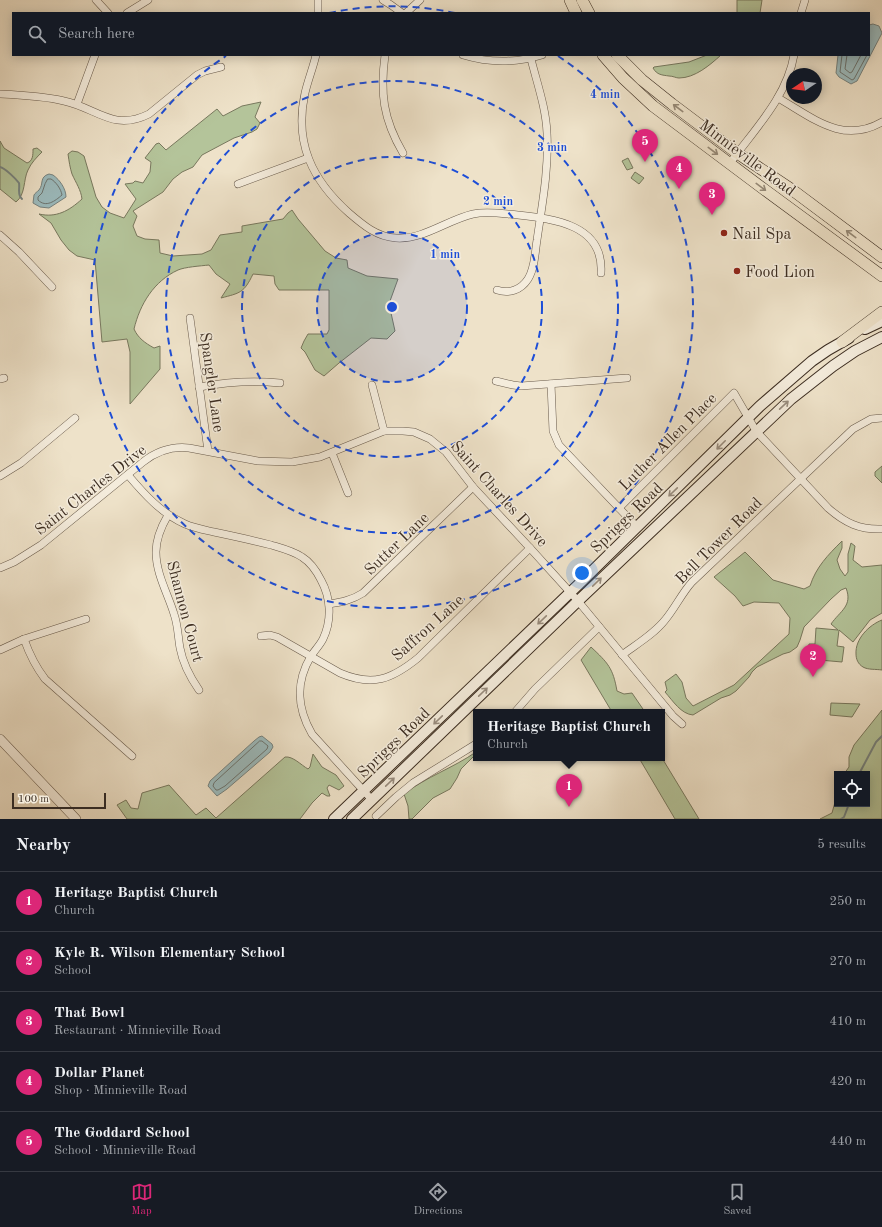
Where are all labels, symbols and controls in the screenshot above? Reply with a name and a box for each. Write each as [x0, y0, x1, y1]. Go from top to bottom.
search box [12, 12, 870, 56]
icon: search [26, 23, 48, 45]
text: Search here [58, 27, 135, 42]
north arrow [786, 68, 822, 104]
text: 4 min [590, 89, 620, 101]
one-way arrow [672, 104, 683, 112]
street label: Minnieville Road [696, 117, 798, 200]
pin: 5 [632, 129, 658, 162]
text: 3 min [537, 142, 567, 154]
one-way arrow [708, 147, 719, 155]
pin: 4 [666, 156, 692, 189]
pin: 3 [699, 182, 725, 215]
one-way arrow [755, 182, 766, 191]
text: 2 min [483, 196, 513, 208]
place label: Nail Spa [732, 227, 792, 243]
marker: Nail Spa [719, 228, 729, 238]
one-way arrow [845, 229, 856, 238]
text: 1 min [430, 249, 460, 261]
place label: Food Lion [745, 265, 815, 281]
marker: Food Lion [732, 266, 742, 276]
centre of rings [385, 300, 399, 314]
street label: Spangler Lane [196, 331, 226, 433]
street label: Luther Allen Place [617, 391, 720, 494]
one-way arrow [779, 400, 789, 409]
street label: Saint Charles Drive [447, 438, 550, 550]
one-way arrow [716, 440, 726, 450]
street label: Saint Charles Drive [33, 442, 150, 539]
street label: Spriggs Road [588, 480, 667, 557]
one-way arrow [668, 487, 678, 497]
street label: Bell Tower Road [673, 495, 766, 588]
street label: Sutter Lane [362, 510, 433, 579]
street label: Shannon Court [163, 559, 205, 664]
your location [572, 563, 592, 583]
one-way arrow [592, 578, 602, 587]
street label: Saffron Lane [389, 592, 467, 665]
one-way arrow [537, 615, 547, 625]
pin: 2 [800, 644, 826, 677]
one-way arrow [478, 687, 488, 697]
street label: Spriggs Road [355, 705, 434, 782]
popup [473, 709, 665, 761]
one-way arrow [433, 715, 443, 724]
text: Heritage Baptist Church [487, 720, 651, 735]
text: Church [487, 738, 528, 751]
map controls [834, 771, 870, 807]
button: locate [834, 771, 870, 807]
pin: 1 [556, 774, 582, 807]
one-way arrow [385, 777, 395, 787]
scale bar [12, 791, 106, 810]
text: 100 m [18, 794, 49, 805]
text: Nearby [16, 837, 71, 854]
text: 5 results [817, 838, 866, 851]
text: Heritage Baptist Church [54, 886, 218, 901]
text: 1 [25, 895, 33, 908]
text: 250 m [829, 895, 866, 908]
text: Church [54, 904, 95, 917]
text: Kyle R. Wilson Elementary School [54, 946, 285, 961]
text: 2 [25, 955, 33, 968]
text: 270 m [829, 955, 866, 968]
text: School [54, 964, 91, 977]
text: That Bowl [54, 1006, 125, 1021]
text: 3 [25, 1015, 33, 1028]
text: 410 m [829, 1015, 866, 1028]
text: Restaurant · Minnieville Road [54, 1024, 221, 1037]
text: Dollar Planet [54, 1066, 145, 1081]
text: 4 [25, 1075, 33, 1088]
text: 420 m [829, 1075, 866, 1088]
text: Shop · Minnieville Road [54, 1084, 187, 1097]
text: The Goddard School [54, 1126, 190, 1141]
text: 5 [25, 1135, 33, 1148]
text: 440 m [829, 1135, 866, 1148]
text: School · Minnieville Road [54, 1144, 196, 1157]
tab: Map [131, 1181, 153, 1219]
tab: Directions [414, 1181, 462, 1219]
tab: Saved [723, 1181, 751, 1219]

